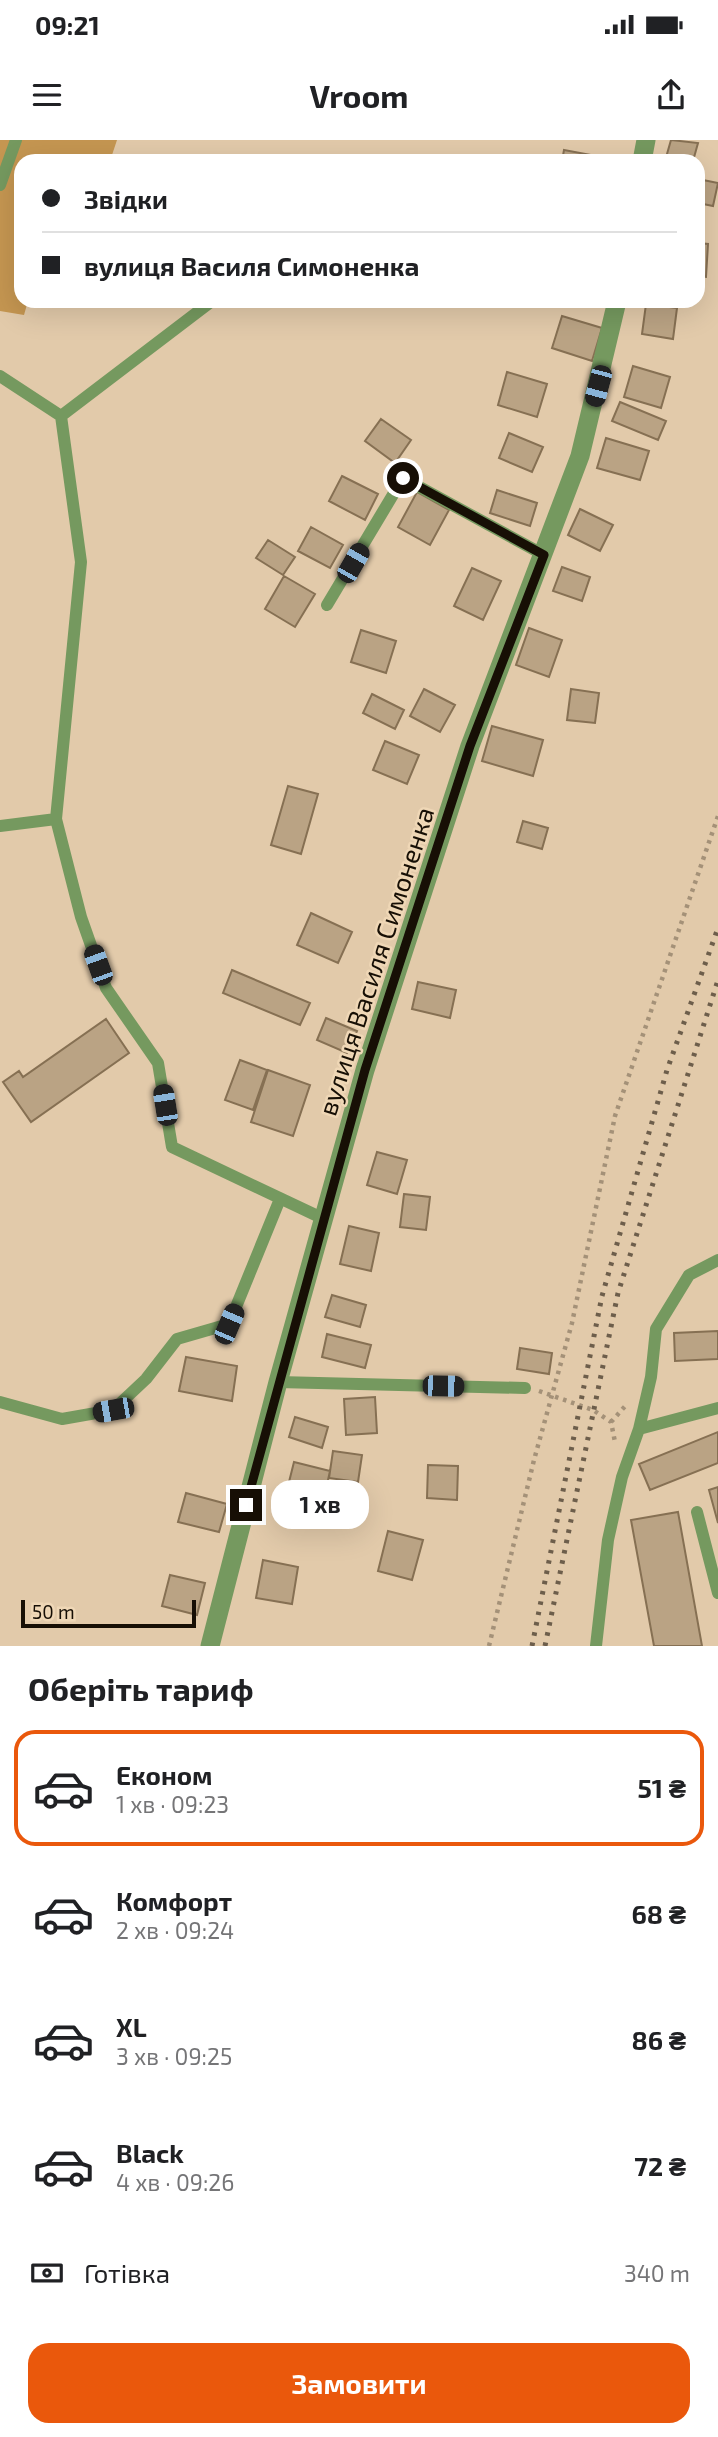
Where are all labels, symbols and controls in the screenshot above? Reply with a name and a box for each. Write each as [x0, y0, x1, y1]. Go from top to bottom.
text: 09:21 [35, 9, 100, 40]
icon: menu [28, 76, 66, 114]
text: Vroom [309, 76, 409, 114]
icon: share [652, 76, 690, 114]
text: Звідки [84, 183, 168, 214]
text: вулиця Василя Симоненка [84, 250, 419, 281]
car [583, 363, 614, 409]
route start [387, 462, 419, 494]
car [334, 540, 373, 586]
street label: вулиця Василя Симоненка [310, 803, 441, 1119]
car [81, 942, 116, 988]
car [152, 1083, 179, 1127]
car [212, 1301, 247, 1347]
car [422, 1375, 465, 1397]
car [91, 1396, 136, 1424]
callout: 1 хв [270, 1480, 368, 1530]
route end [230, 1489, 262, 1521]
text: 1 хв [299, 1490, 341, 1518]
scale bar [21, 1597, 196, 1629]
text: 50 m [32, 1600, 75, 1623]
text: Оберіть тариф [28, 1669, 254, 1707]
icon: car [32, 1757, 95, 1820]
text: Економ [116, 1759, 213, 1790]
text: 51 ₴ [637, 1772, 686, 1803]
text: 1 хв · 09:23 [116, 1790, 229, 1818]
icon: car [32, 1883, 95, 1946]
text: Комфорт [116, 1885, 232, 1916]
text: 68 ₴ [632, 1898, 686, 1929]
text: 2 хв · 09:24 [116, 1916, 234, 1944]
icon: car [32, 2009, 95, 2072]
text: XL [116, 2011, 147, 2042]
text: 86 ₴ [632, 2024, 686, 2055]
text: 3 хв · 09:25 [116, 2042, 232, 2070]
icon: car [32, 2135, 95, 2198]
text: Black [116, 2137, 184, 2168]
text: 72 ₴ [634, 2150, 686, 2181]
text: 4 хв · 09:26 [116, 2168, 234, 2196]
icon: cash [28, 2254, 66, 2292]
text: Готівка [84, 2257, 170, 2288]
text: 340 m [624, 2259, 690, 2287]
button: Замовити [28, 2343, 690, 2423]

